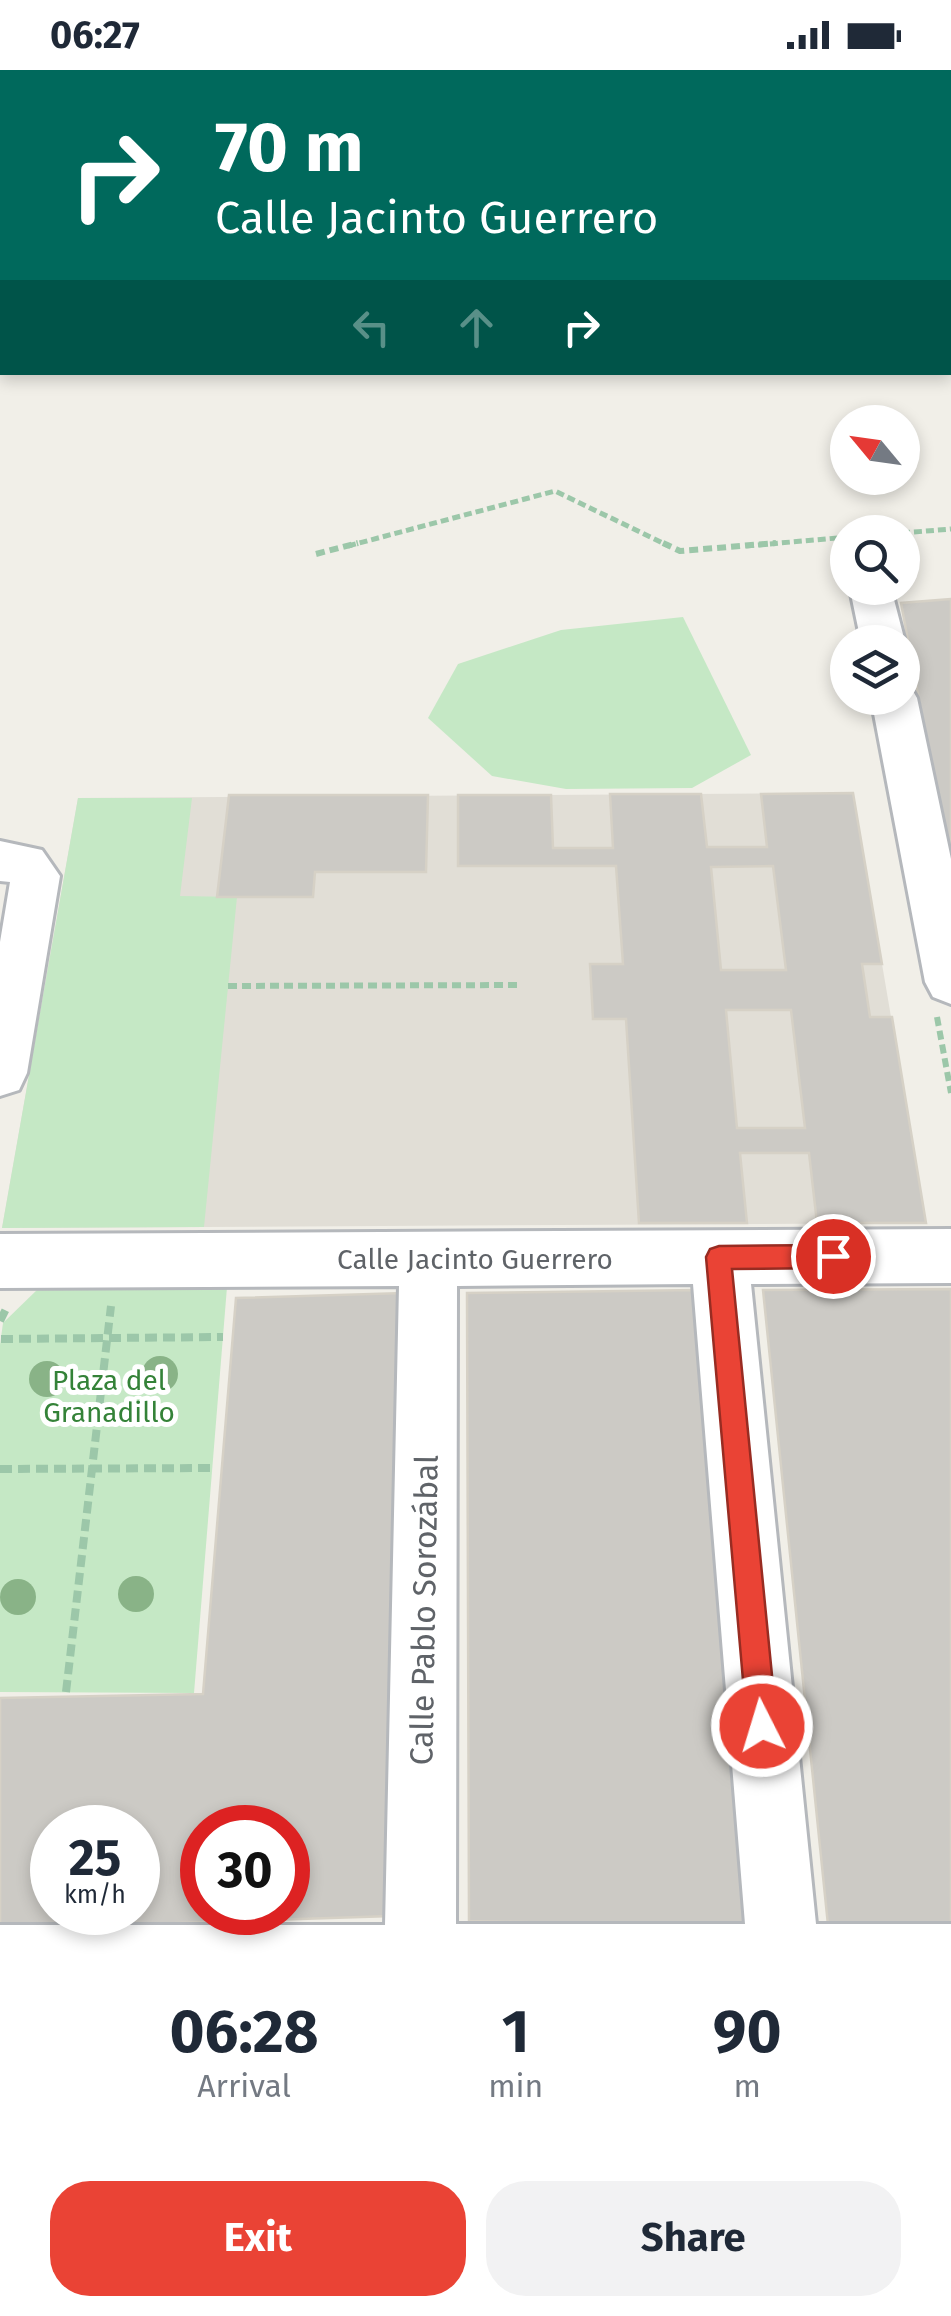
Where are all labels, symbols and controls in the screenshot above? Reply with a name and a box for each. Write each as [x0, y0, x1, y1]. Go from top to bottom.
text: 06:27 [50, 12, 140, 58]
text: 70 m [215, 106, 364, 190]
icon: right [50, 110, 180, 240]
text: Calle Jacinto Guerrero [215, 191, 658, 245]
icon: left [344, 300, 399, 355]
icon: ahead [449, 300, 504, 355]
icon: right [554, 300, 609, 355]
north arrow [830, 405, 920, 495]
map controls [830, 405, 920, 715]
button: search [830, 515, 920, 605]
button: layers [830, 625, 920, 715]
pin [791, 1214, 876, 1299]
icon: arrive [806, 1229, 861, 1284]
street label: Calle Jacinto Guerrero [337, 1243, 613, 1276]
park label: Plaza del Granadillo [43, 1364, 175, 1429]
street label: Calle Pablo Sorozábal [402, 1454, 446, 1766]
position arrow [710, 1674, 814, 1778]
speed limit sign: 30 [180, 1805, 310, 1935]
text: 25 [69, 1828, 121, 1888]
text: km/h [64, 1880, 126, 1910]
text: 06:28 [169, 1996, 319, 2068]
text: 1 [502, 1996, 530, 2068]
text: 90 [713, 1996, 782, 2068]
text: Arrival [197, 2067, 291, 2105]
text: min [488, 2067, 543, 2105]
text: m [733, 2067, 761, 2105]
button: Exit [50, 2181, 466, 2296]
button: Share [486, 2181, 901, 2296]

